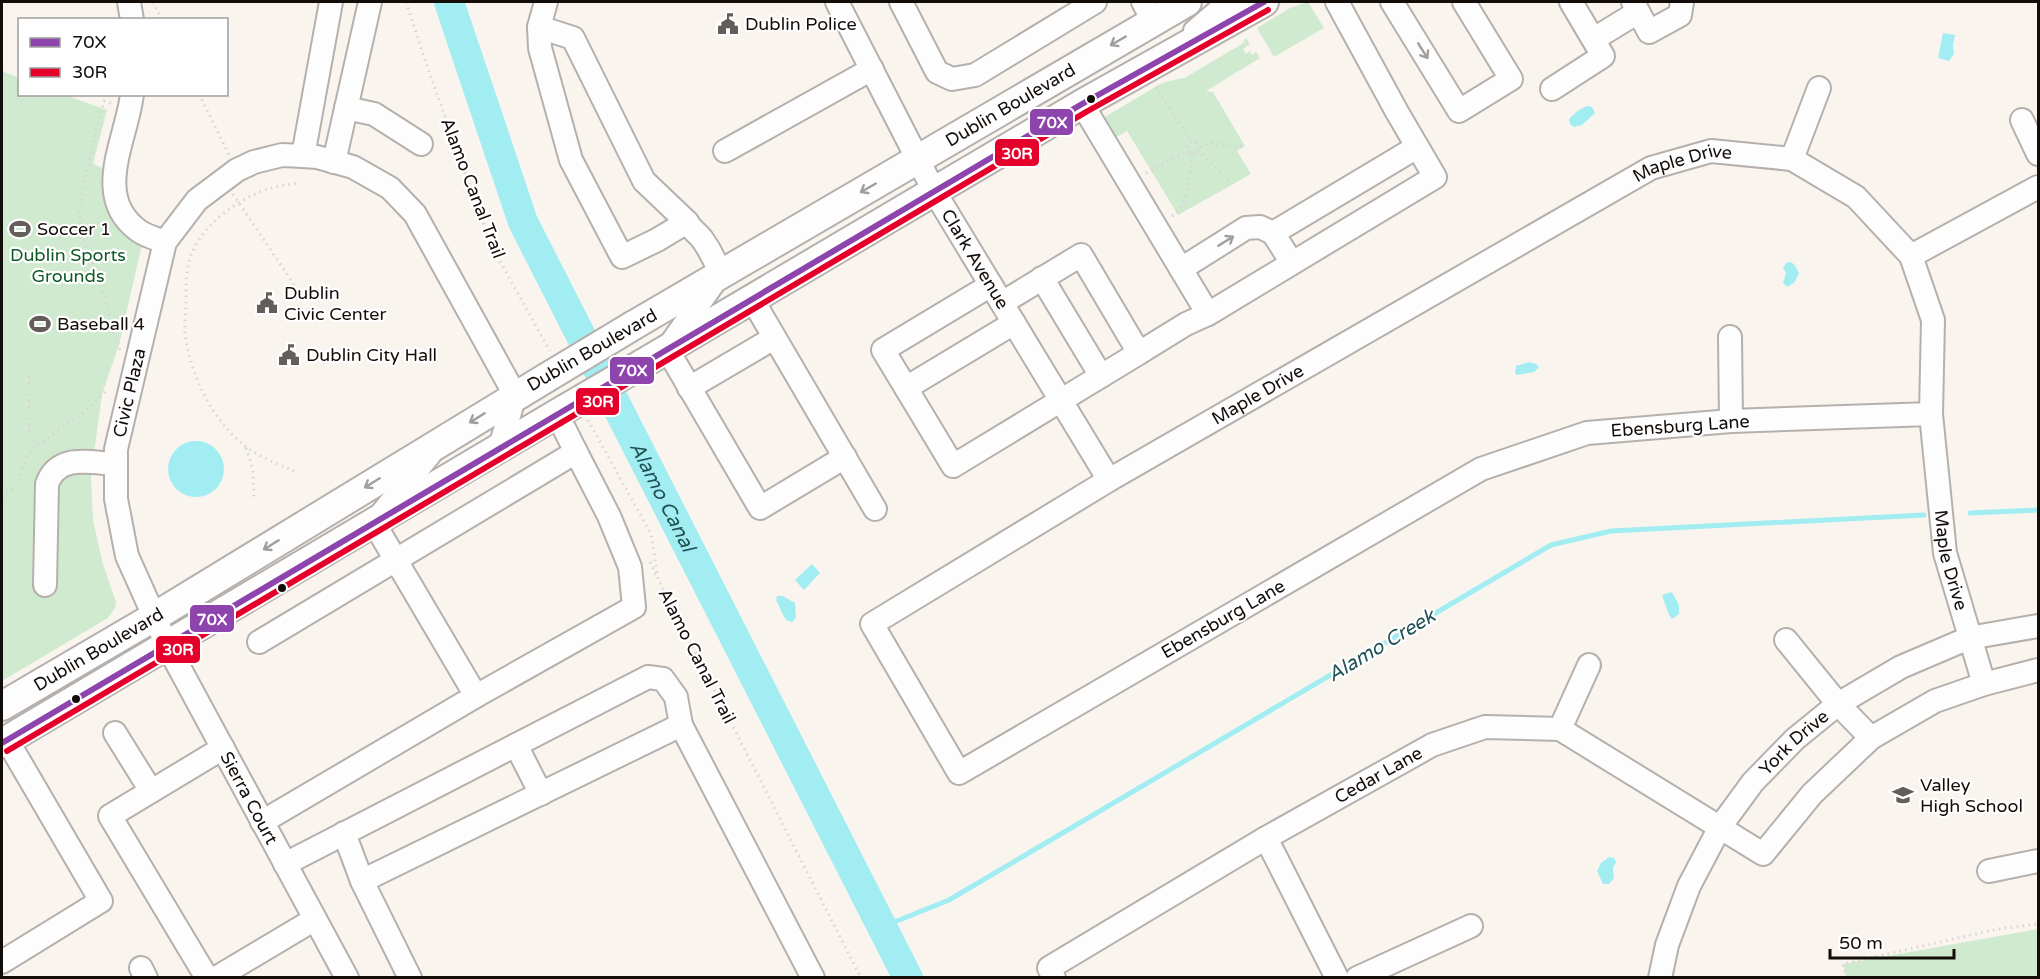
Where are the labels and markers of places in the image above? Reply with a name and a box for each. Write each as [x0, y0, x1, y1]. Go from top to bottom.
public building icon: Dublin Police [716, 12, 740, 36]
place label: Dublin Police [745, 13, 857, 35]
unlabelled marker [1085, 93, 1097, 105]
sports icon: Soccer 1 [8, 217, 32, 241]
place label: Soccer 1 [37, 218, 111, 240]
place label: Dublin Civic Center [284, 282, 386, 325]
public building icon: Dublin Civic Center [255, 291, 279, 315]
sports icon: Baseball 4 [28, 312, 52, 336]
place label: Baseball 4 [57, 313, 145, 335]
public building icon: Dublin City Hall [277, 343, 301, 367]
place label: Dublin City Hall [306, 344, 437, 366]
unlabelled marker [276, 582, 288, 594]
unlabelled marker [70, 693, 82, 705]
place label: Valley High School [1920, 774, 2023, 817]
school or university icon: Valley High School [1891, 783, 1915, 807]

